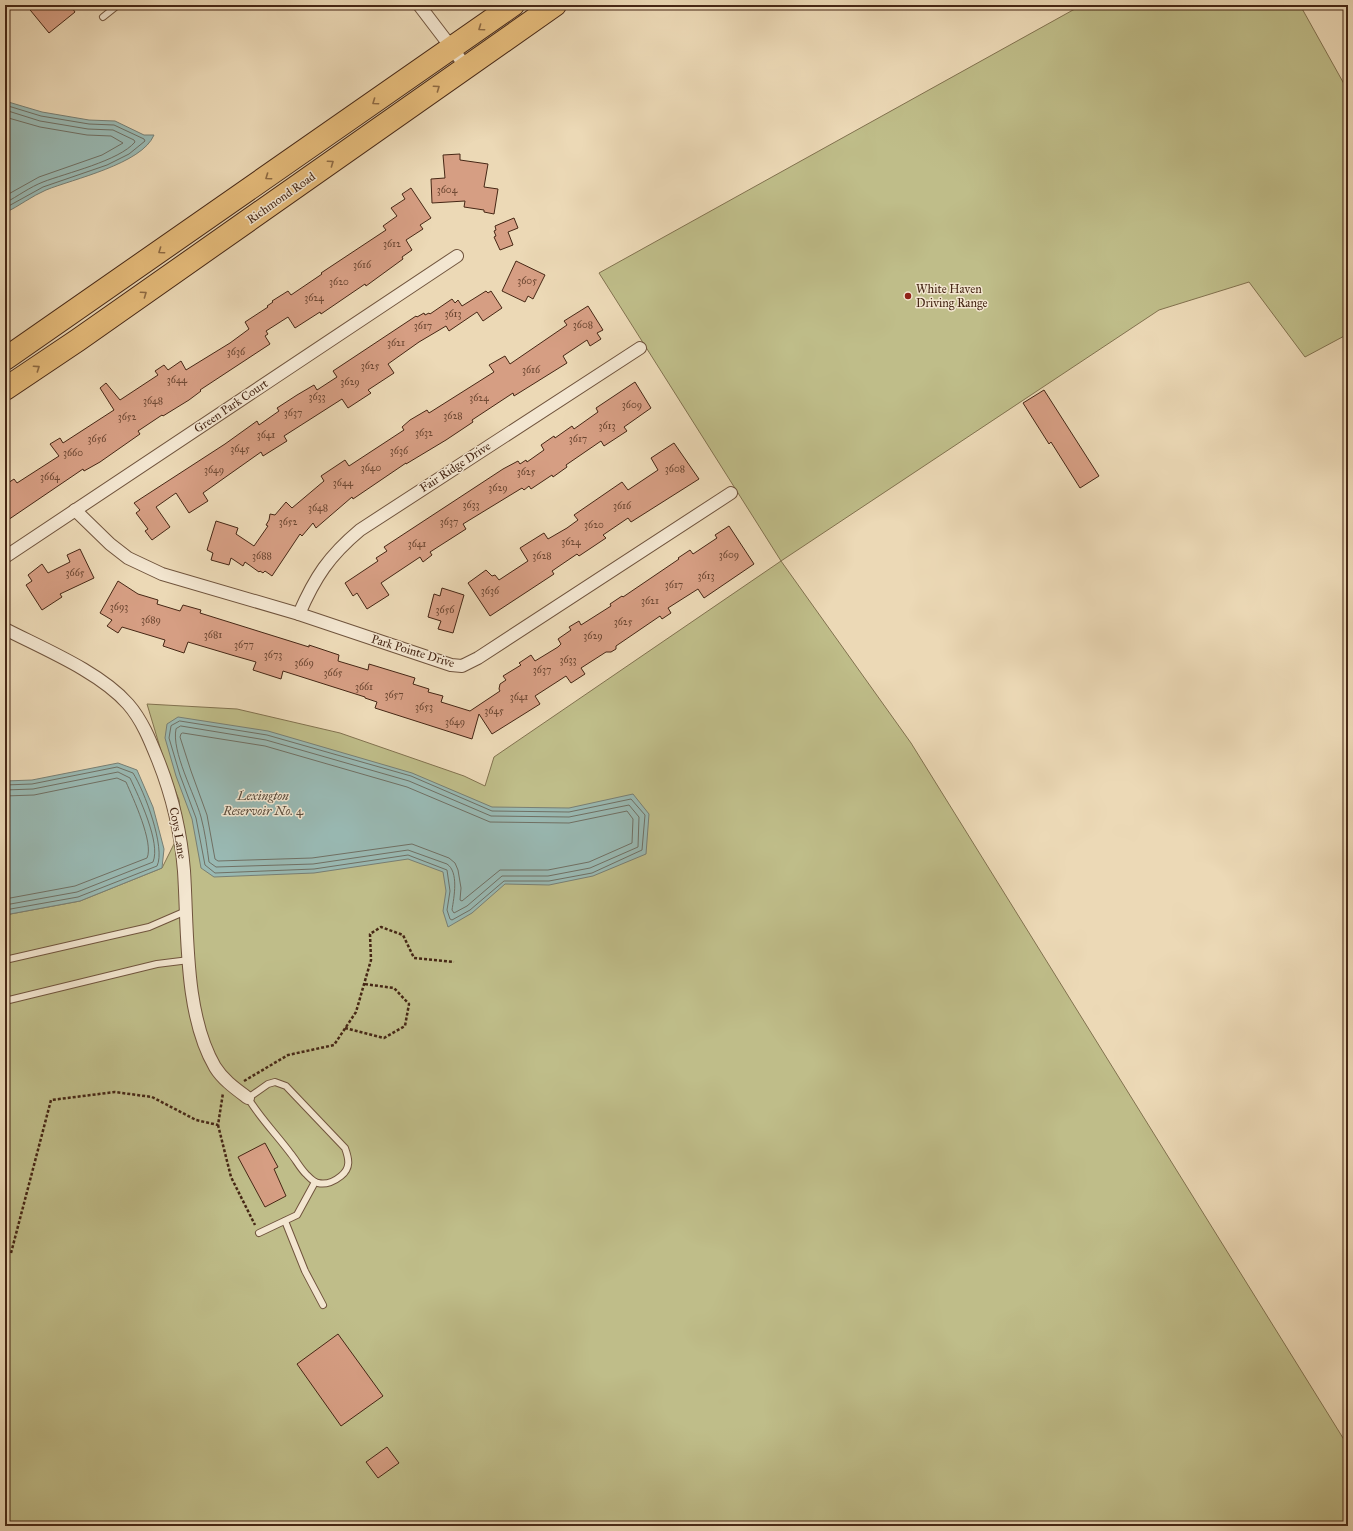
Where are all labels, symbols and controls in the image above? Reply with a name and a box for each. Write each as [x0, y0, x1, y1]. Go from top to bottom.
one-way arrow [478, 23, 485, 31]
one-way arrow [433, 86, 440, 93]
one-way arrow [372, 97, 379, 104]
one-way arrow [327, 160, 334, 168]
street label: Richmond Road [244, 169, 318, 227]
one-way arrow [265, 172, 272, 180]
house number: 3604 [437, 184, 458, 196]
house number: 3612 [383, 238, 401, 250]
one-way arrow [158, 246, 165, 254]
house number: 3616 [353, 259, 372, 271]
house number: 3605 [517, 275, 537, 287]
house number: 3620 [329, 276, 349, 288]
place label: White Haven Driving Range [916, 282, 988, 311]
one-way arrow [140, 291, 147, 299]
marker: White Haven Driving Range [903, 291, 913, 301]
house number: 3624 [304, 292, 324, 304]
house number: 3613 [444, 308, 462, 320]
house number: 3608 [573, 319, 593, 331]
house number: 3617 [414, 320, 432, 332]
house number: 3621 [387, 337, 405, 349]
house number: 3636 [227, 346, 246, 358]
house number: 3625 [361, 360, 380, 372]
house number: 3616 [522, 364, 541, 376]
one-way arrow [33, 365, 40, 373]
house number: 3644 [167, 374, 188, 386]
street label: Green Park Court [191, 376, 271, 436]
house number: 3629 [340, 376, 360, 388]
house number: 3633 [308, 391, 326, 403]
house number: 3624 [469, 392, 489, 404]
house number: 3648 [143, 395, 163, 407]
house number: 3609 [622, 399, 642, 411]
house number: 3637 [284, 407, 302, 419]
house number: 3628 [443, 410, 463, 422]
house number: 3652 [118, 411, 136, 423]
house number: 3613 [598, 420, 616, 432]
house number: 3632 [415, 427, 433, 439]
house number: 3641 [257, 429, 275, 441]
house number: 3656 [88, 433, 107, 445]
house number: 3617 [569, 433, 587, 445]
street label: Fair Ridge Drive [417, 439, 494, 496]
house number: 3645 [230, 443, 250, 455]
house number: 3636 [390, 445, 409, 457]
house number: 3660 [63, 447, 83, 459]
house number: 3640 [361, 462, 381, 474]
house number: 3608 [665, 463, 685, 475]
house number: 3649 [204, 464, 224, 476]
house number: 3625 [517, 466, 536, 478]
house number: 3664 [40, 471, 60, 483]
house number: 3644 [333, 477, 354, 489]
house number: 3629 [488, 482, 508, 494]
house number: 3633 [462, 499, 480, 511]
house number: 3616 [613, 500, 632, 512]
house number: 3648 [308, 502, 328, 514]
house number: 3652 [279, 516, 297, 528]
house number: 3637 [440, 516, 458, 528]
house number: 3620 [584, 519, 604, 531]
house number: 3624 [561, 536, 581, 548]
house number: 3641 [408, 538, 426, 550]
house number: 3609 [719, 549, 739, 561]
house number: 3688 [252, 550, 272, 562]
house number: 3628 [532, 550, 552, 562]
house number: 3665 [66, 567, 85, 579]
house number: 3613 [697, 570, 715, 582]
house number: 3617 [665, 579, 683, 591]
house number: 3636 [481, 585, 500, 597]
house number: 3621 [641, 595, 659, 607]
house number: 3693 [110, 601, 128, 613]
house number: 3656 [436, 604, 455, 616]
house number: 3689 [141, 614, 161, 626]
house number: 3625 [614, 616, 633, 628]
house number: 3681 [204, 629, 222, 641]
house number: 3629 [583, 630, 603, 642]
street label: Park Pointe Drive [370, 632, 456, 670]
house number: 3677 [234, 639, 254, 651]
house number: 3673 [264, 649, 282, 661]
house number: 3633 [559, 654, 577, 666]
house number: 3669 [294, 657, 314, 669]
house number: 3637 [533, 664, 551, 676]
house number: 3665 [324, 667, 343, 679]
house number: 3661 [355, 681, 373, 693]
house number: 3657 [384, 689, 404, 701]
house number: 3641 [510, 691, 528, 703]
house number: 3653 [415, 701, 433, 713]
house number: 3645 [484, 705, 504, 717]
house number: 3649 [445, 716, 465, 728]
water label: Lexington Reservoir No. 4 [222, 788, 304, 819]
street label: Coys Lane [167, 806, 189, 860]

